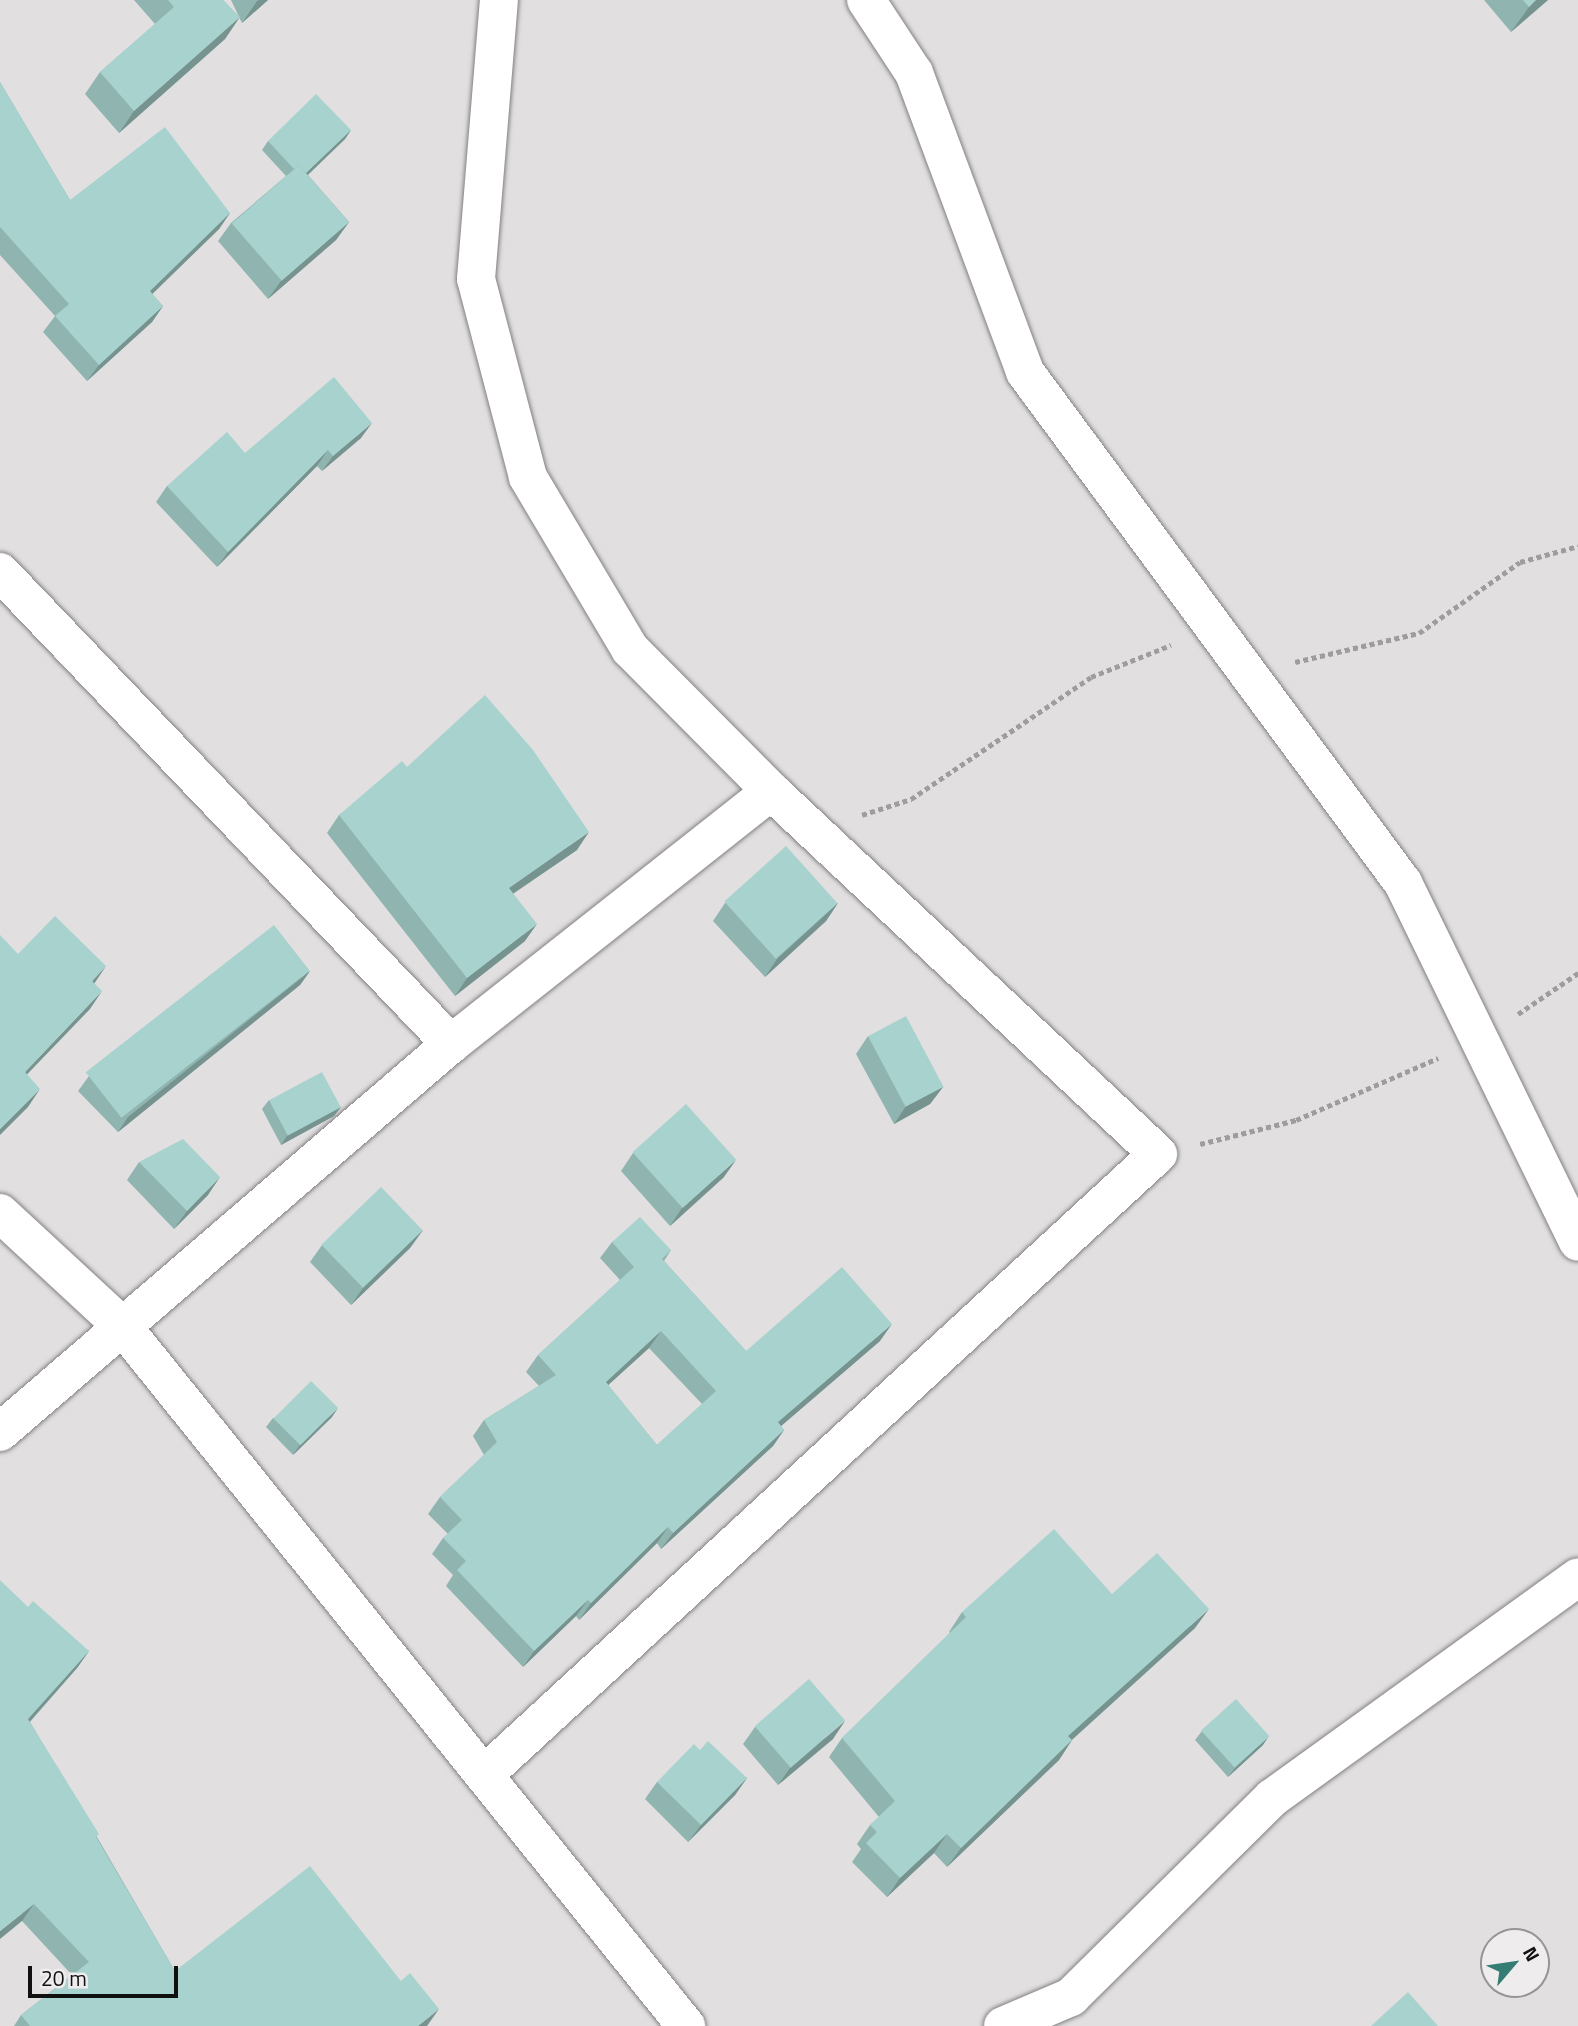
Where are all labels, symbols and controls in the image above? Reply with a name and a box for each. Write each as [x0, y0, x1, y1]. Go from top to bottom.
north arrow [1480, 1928, 1550, 1998]
text: N [1516, 1941, 1548, 1966]
scale bar [32, 1952, 182, 1996]
text: 20 m [41, 1962, 87, 1994]

